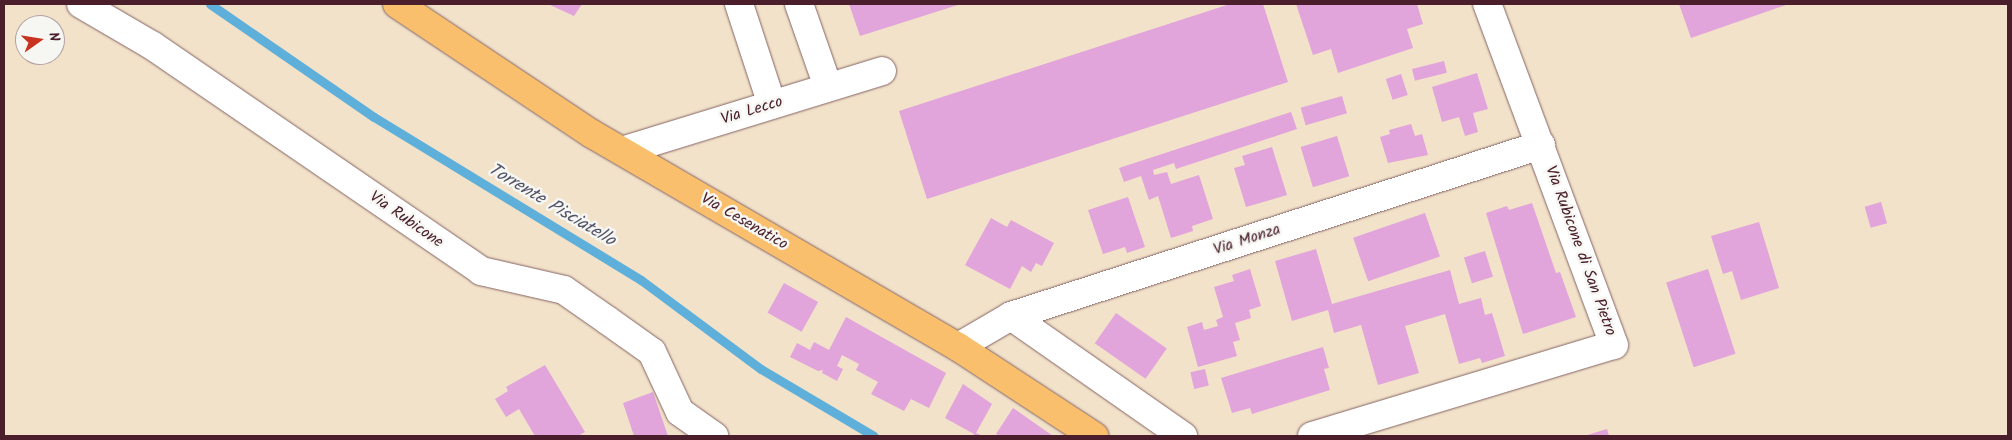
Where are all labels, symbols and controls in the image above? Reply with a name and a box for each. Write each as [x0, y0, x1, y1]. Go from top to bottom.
north arrow [15, 15, 65, 65]
text: N [42, 30, 65, 44]
street label: Via Lecco [719, 93, 785, 129]
water label: Torrente Pisciatello [484, 160, 618, 252]
street label: Via Rubicone di San Pietro [1540, 163, 1620, 339]
street label: Via Rubicone [365, 188, 447, 252]
street label: Via Cesenatico [697, 189, 791, 255]
street label: Via Monza [1211, 220, 1283, 260]

